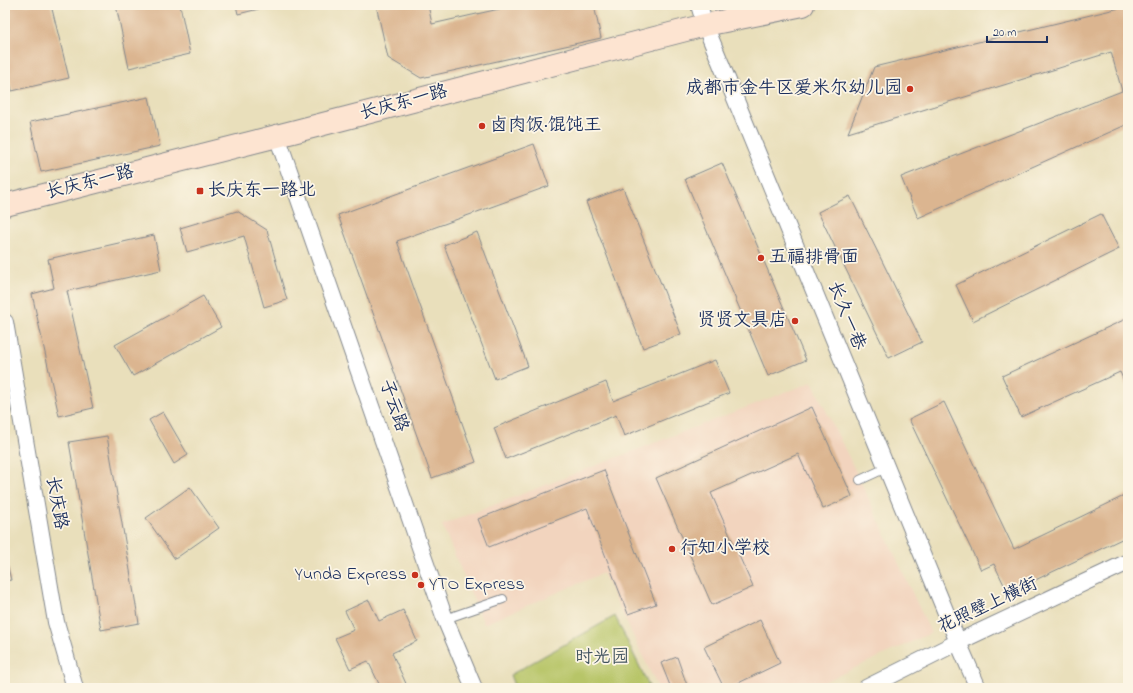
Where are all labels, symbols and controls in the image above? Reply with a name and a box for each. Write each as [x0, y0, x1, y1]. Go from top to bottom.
scale bar [987, 18, 1047, 44]
text: 20 m [993, 24, 1016, 42]
place label: 成都市金牛区爱米尔幼儿园 [686, 76, 902, 102]
street label: 长庆东一路 [357, 79, 451, 127]
marker: 成都市金牛区爱米尔幼儿园 [905, 84, 915, 94]
place label: 卤肉饭·馄饨王 [490, 113, 602, 139]
marker: 卤肉饭·馄饨王 [477, 121, 487, 131]
street label: 长庆东一路 [43, 159, 137, 207]
place label: 长庆东一路北 [208, 178, 316, 204]
marker: 长庆东一路北 [195, 186, 205, 196]
place label: 五福排骨面 [769, 245, 859, 271]
marker: 五福排骨面 [756, 253, 766, 263]
street label: 长久一巷 [820, 278, 872, 354]
place label: 贤贤文具店 [697, 308, 787, 334]
marker: 贤贤文具店 [790, 316, 800, 326]
street label: 子云路 [372, 376, 414, 436]
street label: 长庆路 [39, 474, 73, 532]
place label: 行知小学校 [680, 536, 770, 562]
marker: 行知小学校 [667, 544, 677, 554]
place label: Yunda Express [295, 562, 407, 588]
marker: Yunda Express [410, 570, 420, 580]
street label: 花照壁上横街 [934, 571, 1042, 641]
place label: YTO Express [429, 572, 525, 598]
marker: YTO Express [416, 580, 426, 590]
park label: 时光园 [575, 645, 629, 671]

